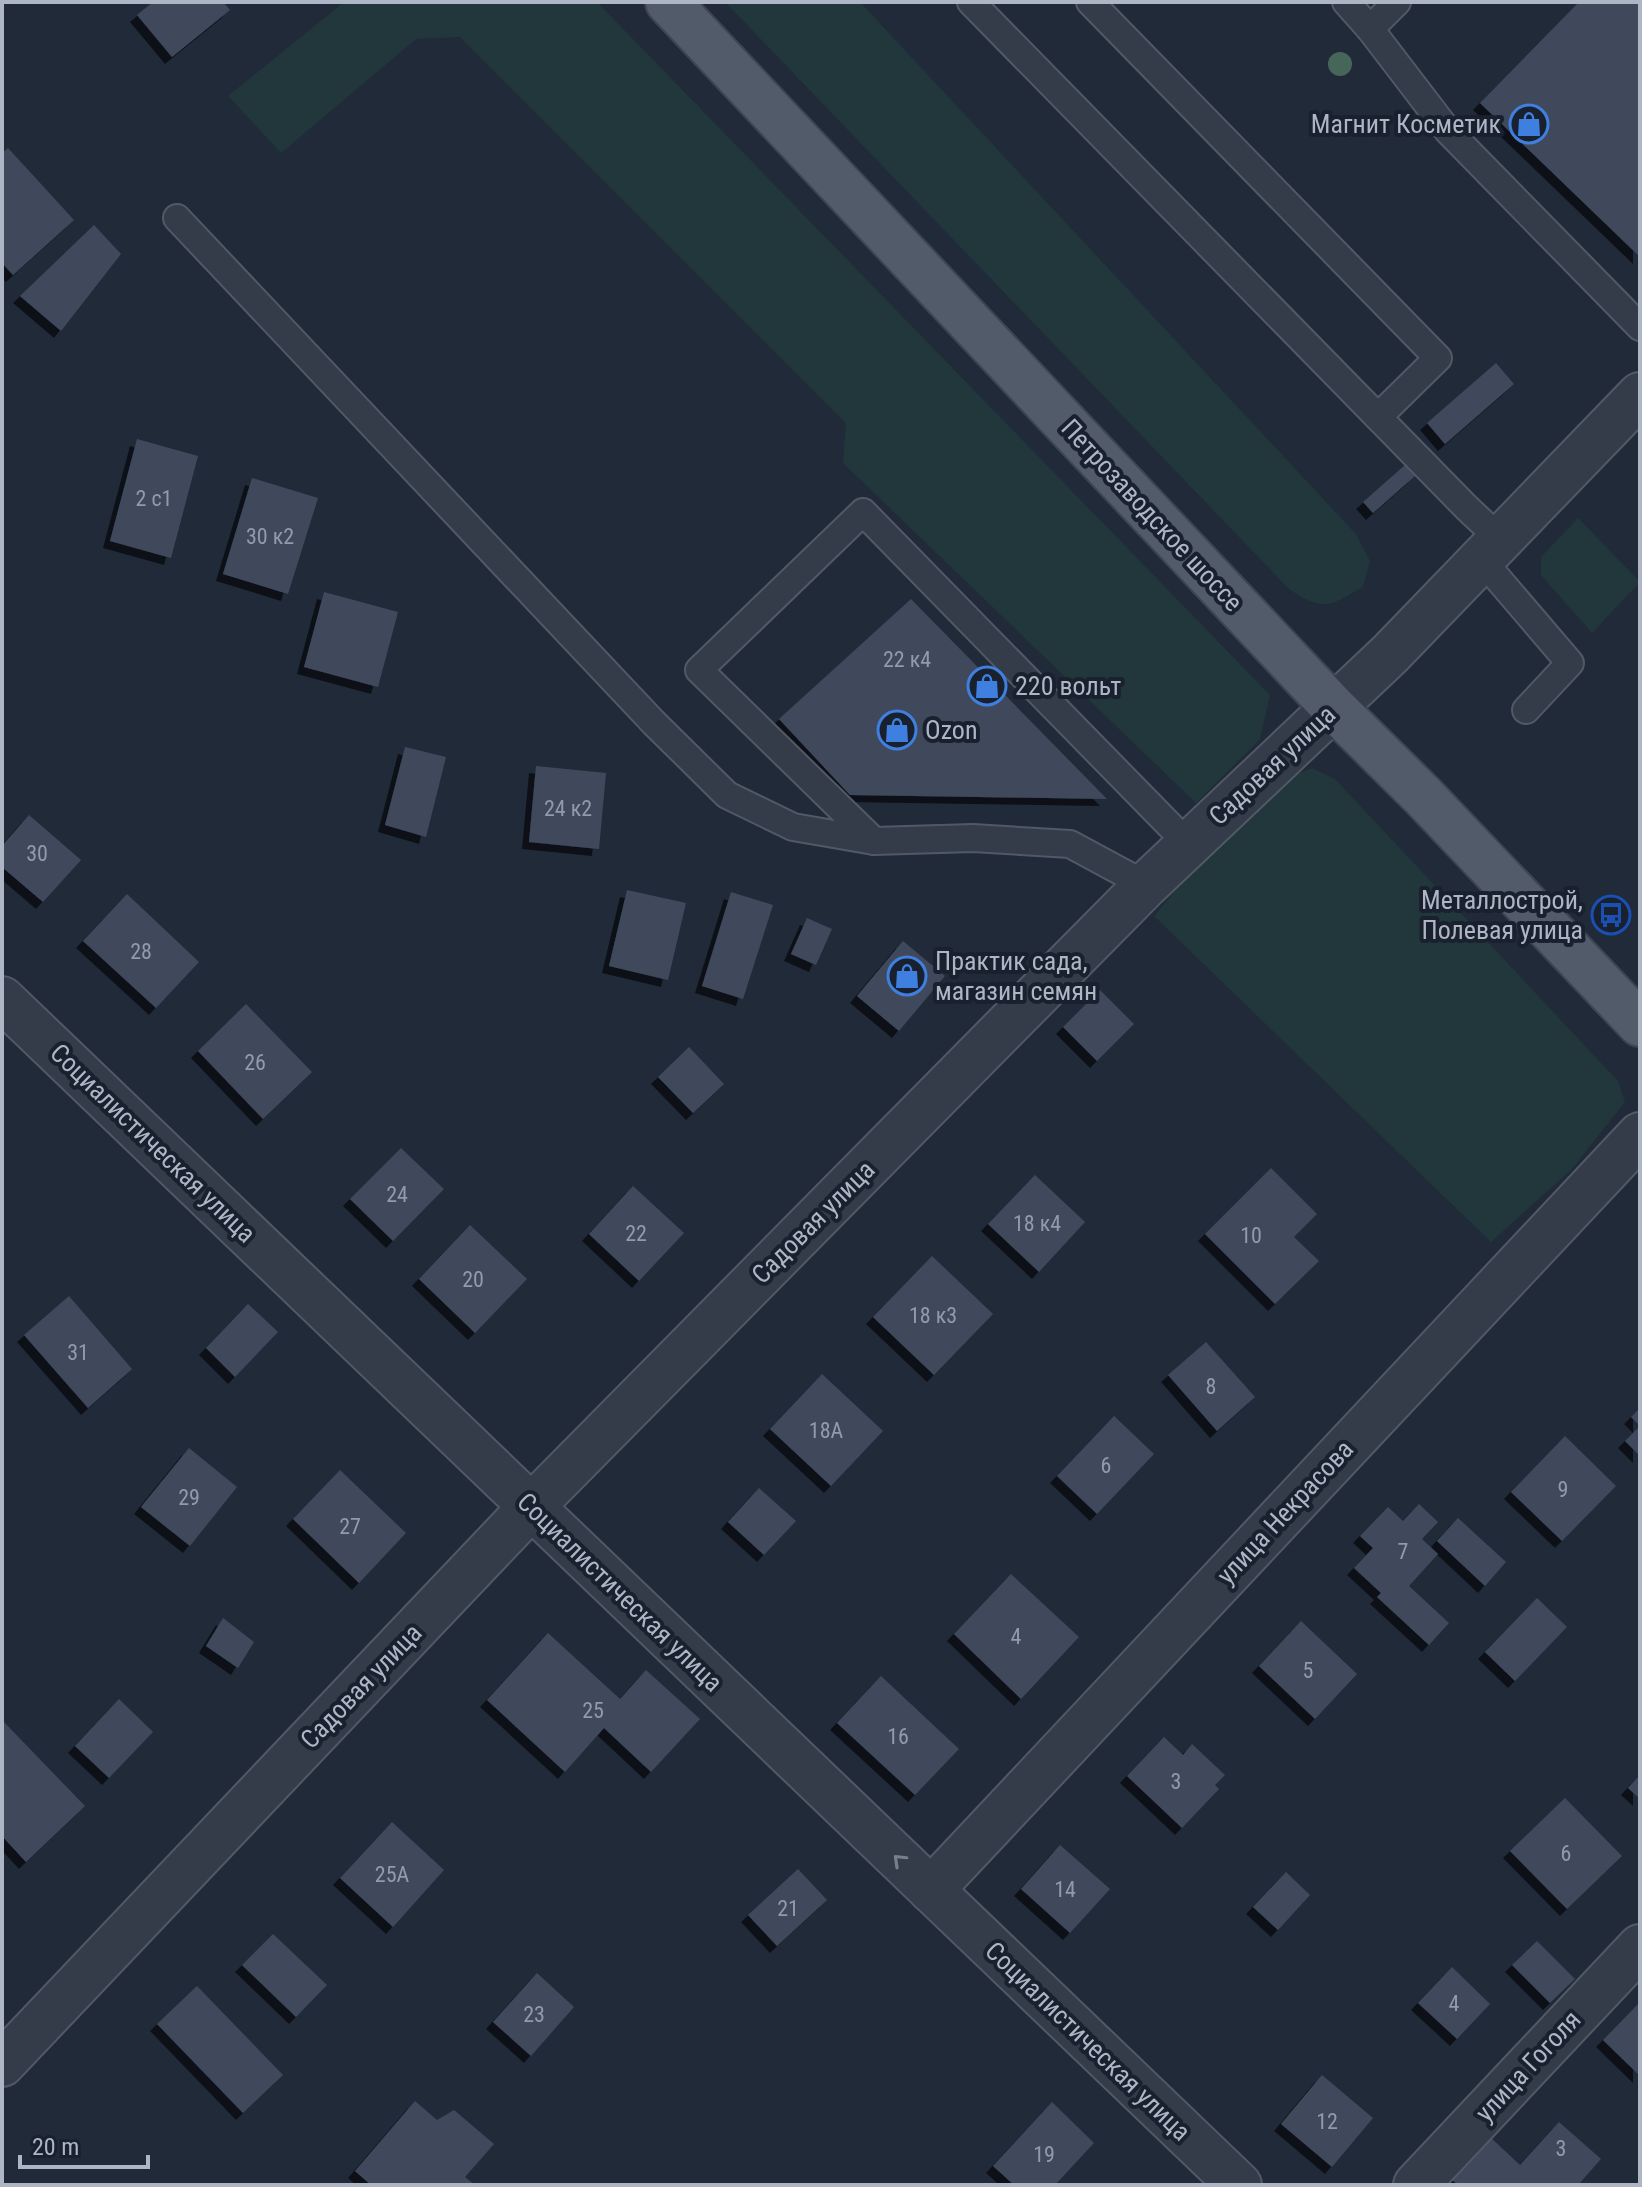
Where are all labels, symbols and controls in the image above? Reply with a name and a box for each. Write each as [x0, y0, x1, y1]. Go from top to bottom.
shop icon: Магнит Косметик [1508, 103, 1550, 145]
place label: Магнит Косметик [1311, 109, 1501, 139]
street label: Петрозаводское шоссе [1055, 413, 1249, 617]
house number: 2 с1 [136, 486, 172, 511]
house number: 30 к2 [246, 524, 294, 549]
house number: 22 к4 [883, 647, 931, 672]
shop icon: 220 вольт [966, 665, 1008, 707]
place label: 220 вольт [1015, 671, 1121, 701]
street label: Садовая улица [1203, 699, 1341, 831]
shop icon: Ozon [876, 709, 918, 751]
place label: Ozon [925, 715, 977, 745]
house number: 24 к2 [544, 796, 592, 821]
house number: 30 [26, 841, 48, 866]
place label: Металлострой, Полевая улица [1421, 885, 1583, 945]
bus stop icon: Металлострой, Полевая улица [1590, 894, 1632, 936]
house number: 28 [130, 939, 152, 964]
place label: Практик сада, магазин семян [935, 946, 1097, 1006]
shop icon: Практик сада, магазин семян [886, 955, 928, 997]
street label: Социалистическая улица [44, 1037, 262, 1249]
house number: 26 [244, 1050, 266, 1075]
street label: Садовая улица [745, 1154, 881, 1290]
house number: 24 [386, 1182, 408, 1207]
house number: 18 к4 [1013, 1211, 1061, 1236]
house number: 22 [625, 1221, 647, 1246]
house number: 10 [1240, 1223, 1262, 1248]
house number: 20 [462, 1267, 484, 1292]
house number: 18 к3 [909, 1303, 957, 1328]
house number: 31 [67, 1340, 89, 1365]
house number: 8 [1206, 1374, 1216, 1399]
house number: 18А [809, 1418, 844, 1443]
street label: улица Некрасова [1211, 1434, 1359, 1590]
house number: 6 [1101, 1453, 1111, 1478]
house number: 9 [1558, 1477, 1568, 1502]
house number: 29 [178, 1485, 200, 1510]
street label: Социалистическая улица [511, 1486, 729, 1698]
house number: 27 [339, 1514, 361, 1539]
house number: 7 [1398, 1539, 1408, 1564]
street label: Садовая улица [294, 1618, 428, 1754]
house number: 4 [1011, 1624, 1022, 1649]
house number: 5 [1303, 1658, 1313, 1683]
house number: 25 [582, 1698, 604, 1723]
house number: 16 [887, 1724, 909, 1749]
house number: 3 [1171, 1769, 1181, 1794]
house number: 6 [1561, 1841, 1571, 1866]
one-way arrow [894, 1855, 909, 1869]
house number: 25А [375, 1862, 410, 1887]
house number: 14 [1054, 1877, 1076, 1902]
house number: 21 [777, 1896, 799, 1921]
street label: Социалистическая улица [979, 1935, 1197, 2147]
house number: 4 [1449, 1991, 1460, 2016]
house number: 23 [523, 2002, 545, 2027]
street label: улица Гоголя [1469, 2004, 1587, 2128]
house number: 12 [1316, 2109, 1338, 2134]
scale bar [20, 2119, 148, 2169]
text: 20 m [32, 2133, 79, 2161]
house number: 3 [1556, 2136, 1566, 2161]
house number: 19 [1033, 2142, 1055, 2167]

